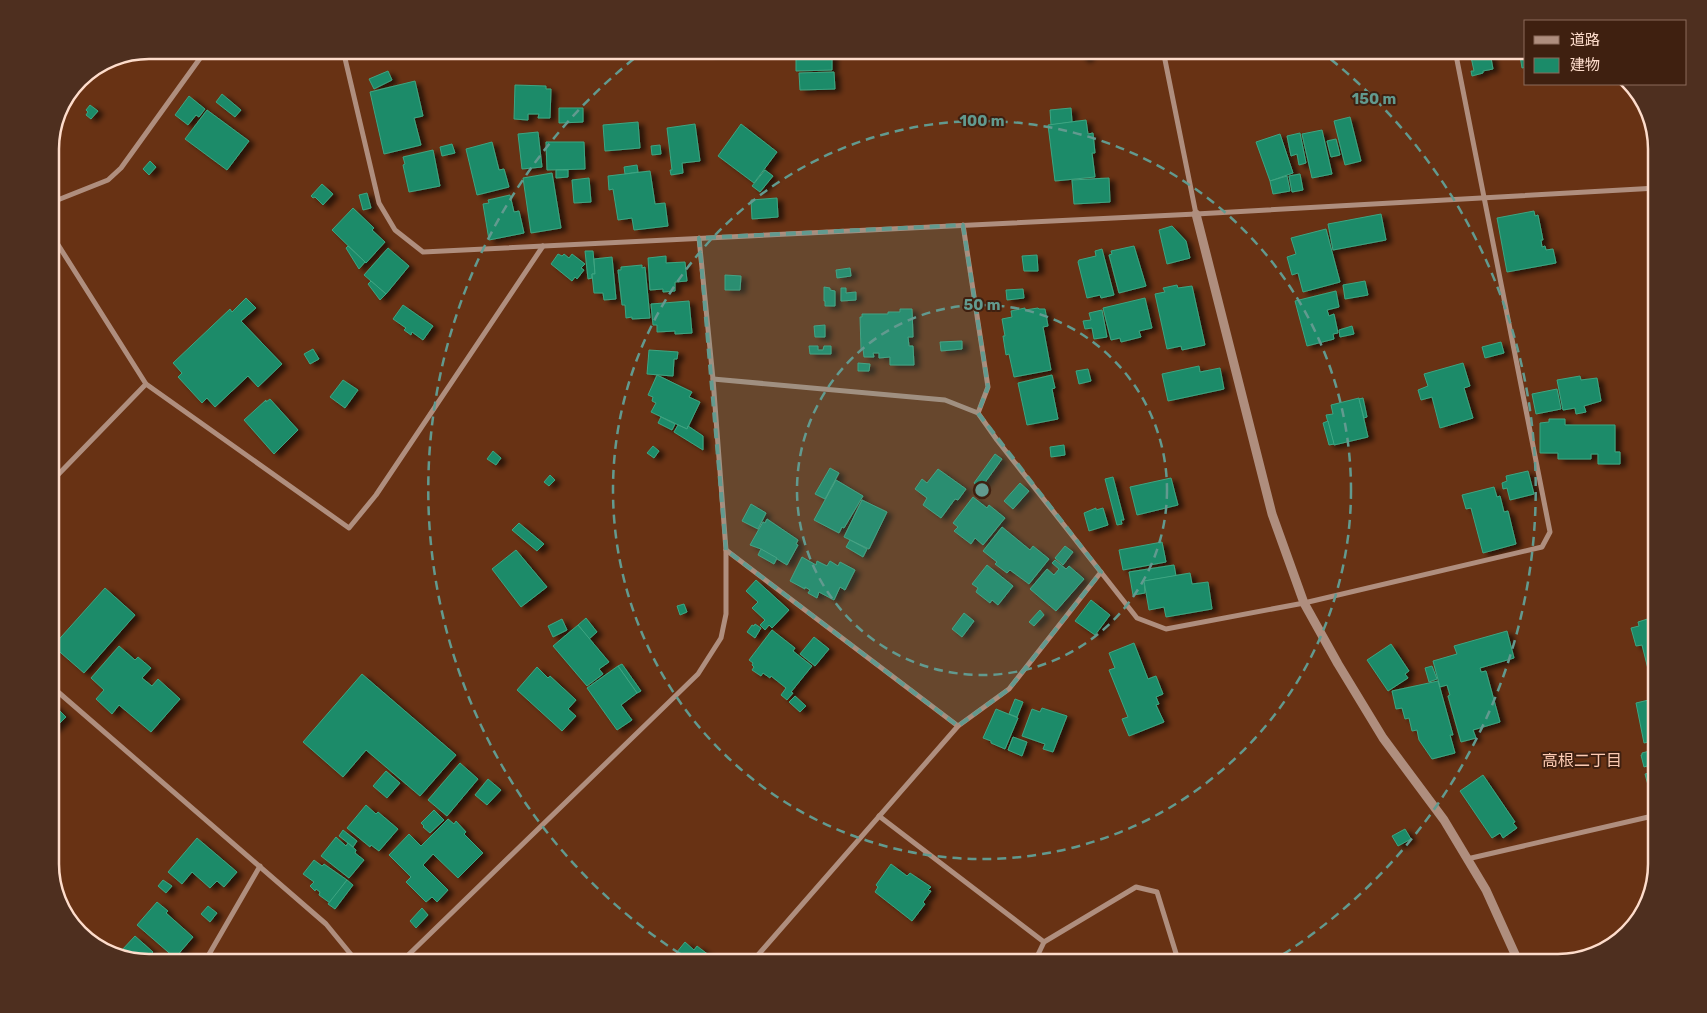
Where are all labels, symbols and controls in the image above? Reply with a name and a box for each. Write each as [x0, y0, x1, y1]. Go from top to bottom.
legend [1524, 20, 1687, 85]
text: 道路 [1570, 31, 1600, 49]
text: 建物 [1570, 56, 1600, 74]
text: 150 m [1352, 90, 1396, 108]
text: 100 m [960, 112, 1004, 130]
text: 50 m [964, 296, 1000, 314]
centre of rings [973, 481, 991, 499]
district label: 高根二丁目 [1542, 751, 1622, 770]

